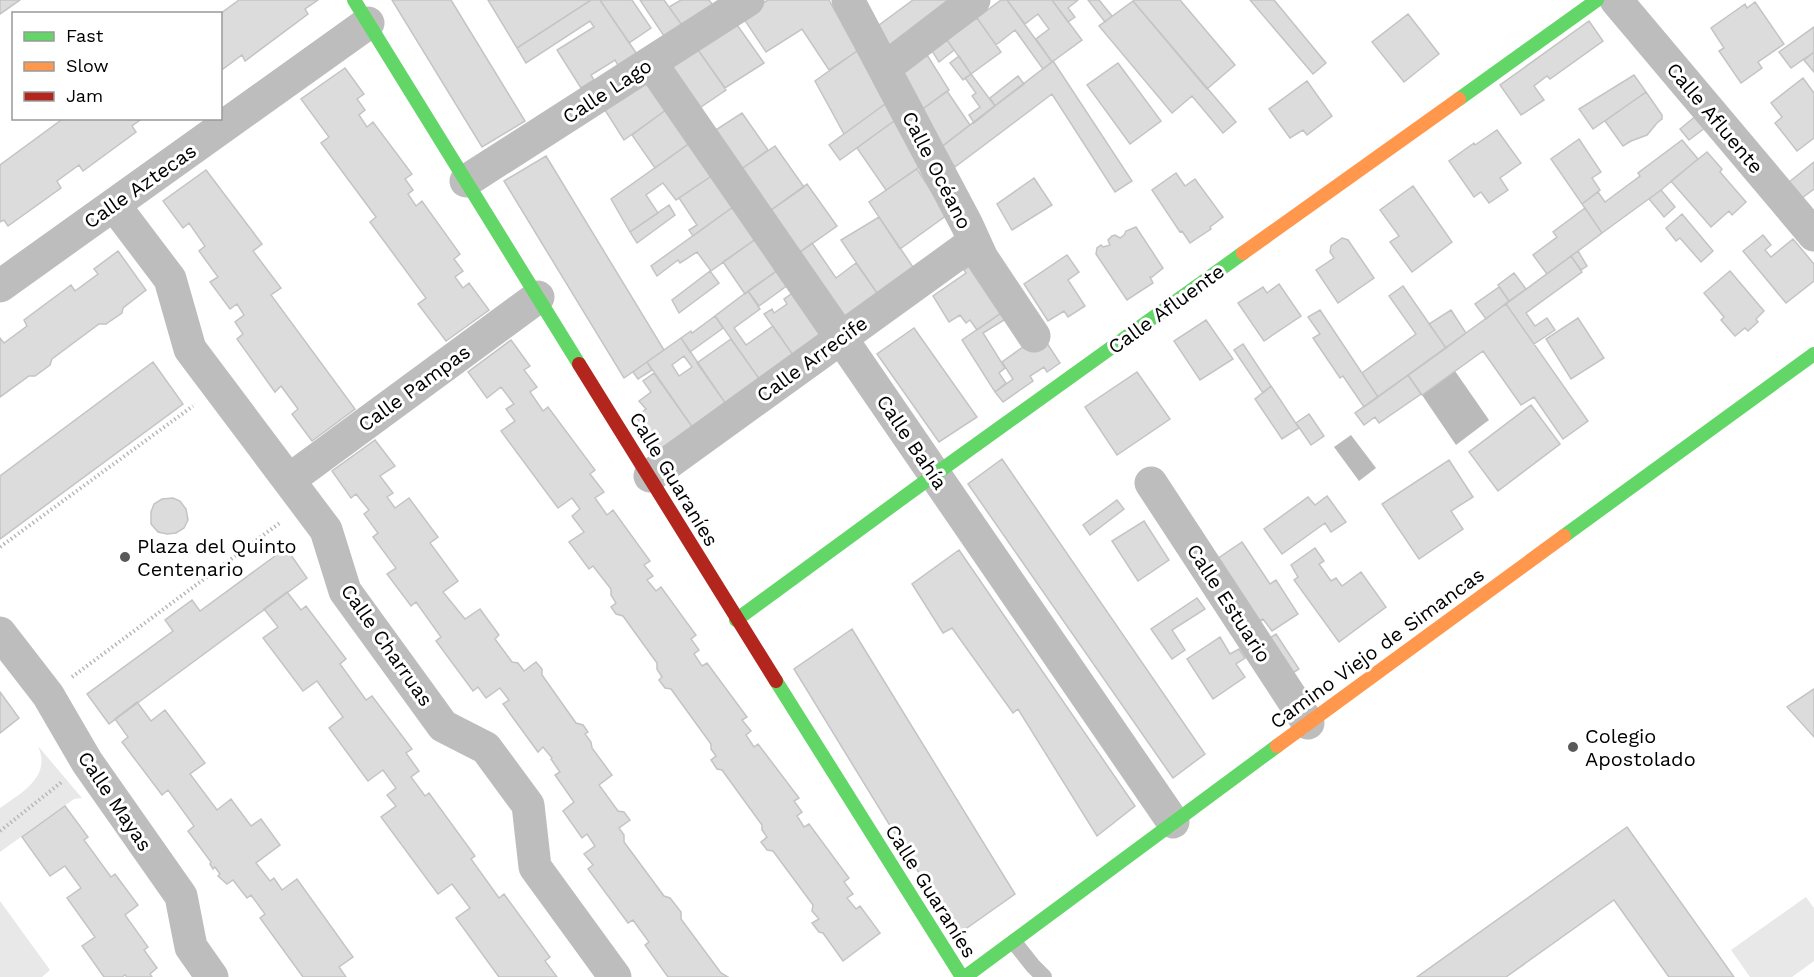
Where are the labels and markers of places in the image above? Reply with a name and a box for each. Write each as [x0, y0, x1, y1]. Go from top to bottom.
place label: Plaza del Quinto Centenario [137, 534, 297, 581]
marker: Plaza del Quinto Centenario [118, 550, 132, 564]
place label: Colegio Apostolado [1585, 724, 1696, 771]
marker: Colegio Apostolado [1566, 740, 1580, 754]

